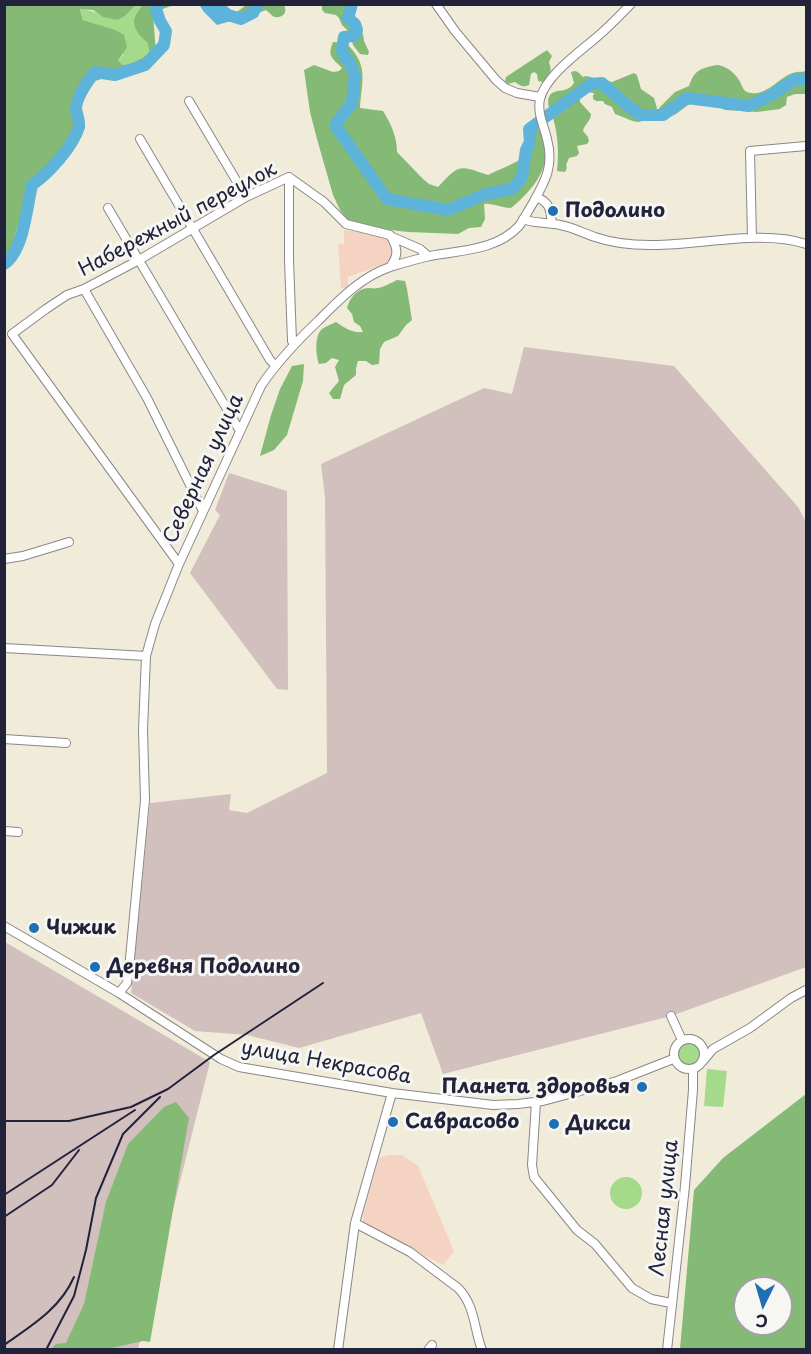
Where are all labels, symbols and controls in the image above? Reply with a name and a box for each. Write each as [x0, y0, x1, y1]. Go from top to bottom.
street label: Набережный переулок [75, 158, 281, 282]
place label: Подолино [565, 199, 665, 223]
marker: Подолино [546, 204, 560, 218]
street label: Северная улица [159, 391, 249, 547]
place label: Чижик [46, 916, 116, 940]
marker: Чижик [27, 921, 41, 935]
place label: Деревня Подолино [107, 955, 300, 979]
marker: Деревня Подолино [88, 960, 102, 974]
street label: улица Некрасова [239, 1036, 413, 1090]
place label: Планета здоровья [442, 1075, 630, 1099]
marker: Планета здоровья [635, 1080, 649, 1094]
place label: Саврасово [405, 1110, 519, 1134]
place label: Дикси [566, 1112, 631, 1136]
marker: Саврасово [386, 1115, 400, 1129]
marker: Дикси [547, 1117, 561, 1131]
street label: Лесная улица [646, 1139, 684, 1277]
north arrow [733, 1276, 793, 1336]
text: С [755, 1309, 769, 1334]

